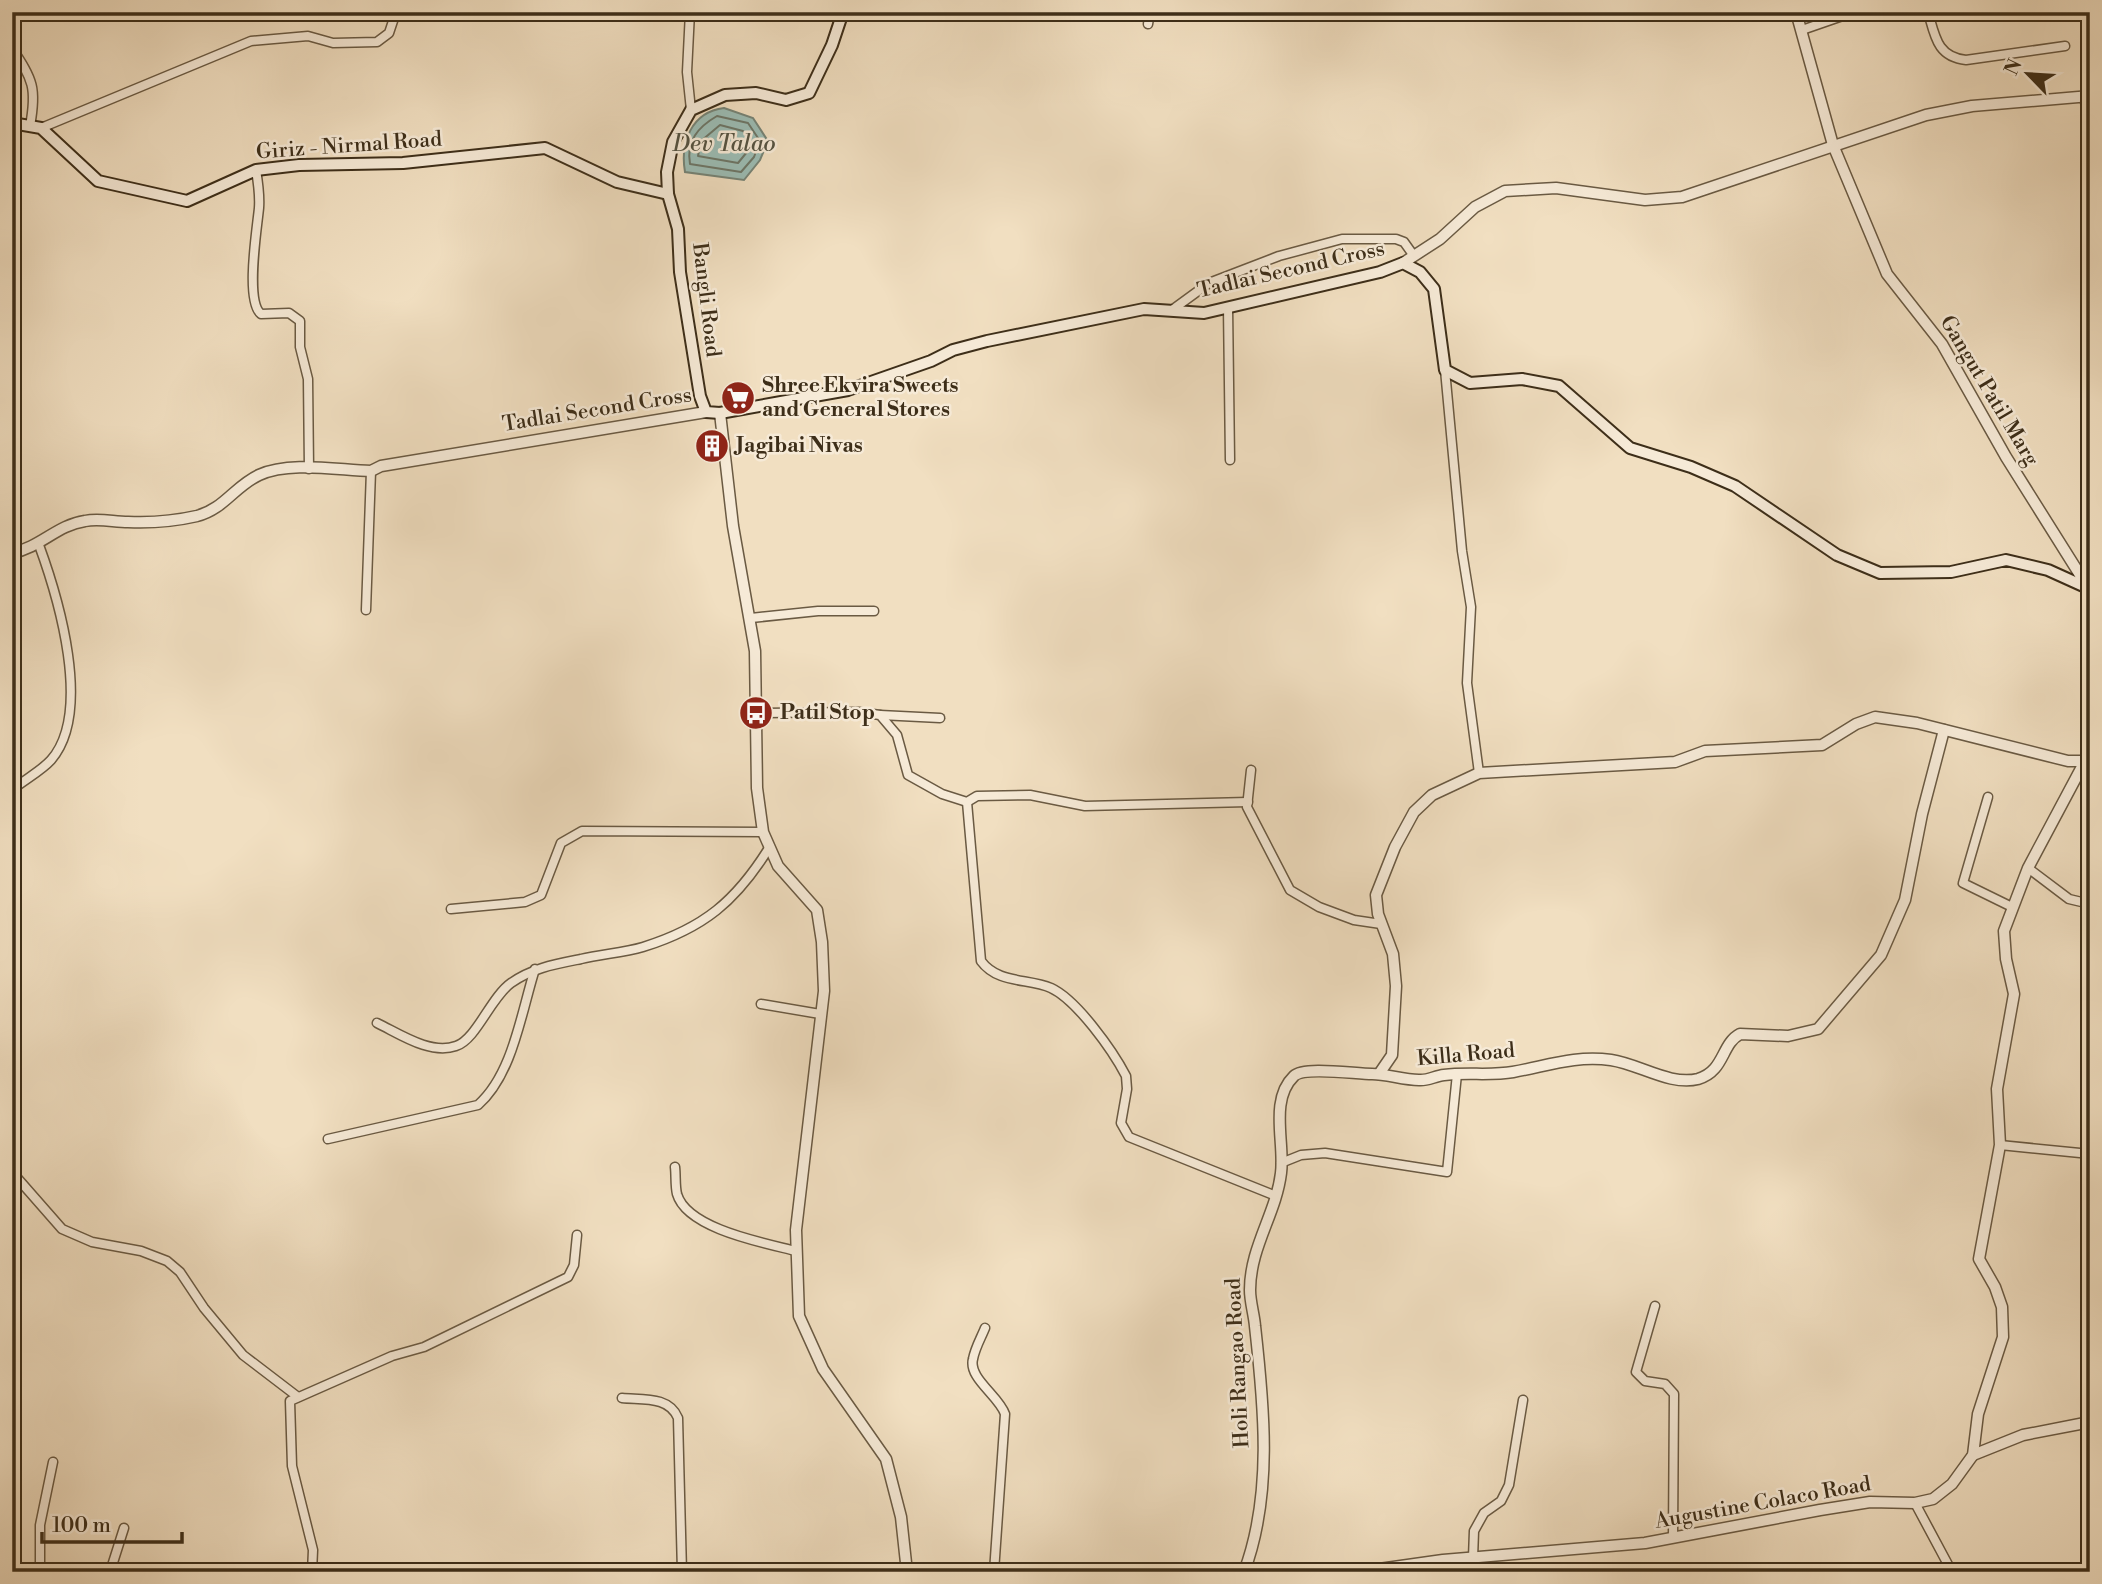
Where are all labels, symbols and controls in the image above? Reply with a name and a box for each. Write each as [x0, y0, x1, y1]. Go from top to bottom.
north arrow [1994, 38, 2064, 108]
text: N [1999, 55, 2028, 79]
street label: Giriz - Nirmal Road [255, 127, 443, 165]
water label: Dev Talao [671, 130, 776, 158]
street label: Tadlai Second Cross [1195, 236, 1387, 304]
street label: Bangli Road [686, 240, 726, 359]
street label: Gangut Patil Marg [1934, 311, 2044, 471]
place label: Shree Ekvira Sweets and General Stores [762, 373, 958, 423]
supermarket icon: Shree Ekvira Sweets and General Stores [719, 379, 757, 417]
street label: Tadlai Second Cross [500, 382, 694, 438]
building icon: Jagibai Nivas [693, 427, 731, 465]
place label: Jagibai Nivas [733, 433, 863, 459]
bus stop icon: Patil Stop [737, 694, 775, 732]
place label: Patil Stop [780, 700, 875, 726]
street label: Killa Road [1416, 1038, 1516, 1072]
street label: Holi Rangao Road [1221, 1277, 1255, 1449]
street label: Augustine Colaco Road [1652, 1471, 1873, 1535]
scale bar [42, 1500, 182, 1544]
text: 100 m [52, 1513, 111, 1539]

